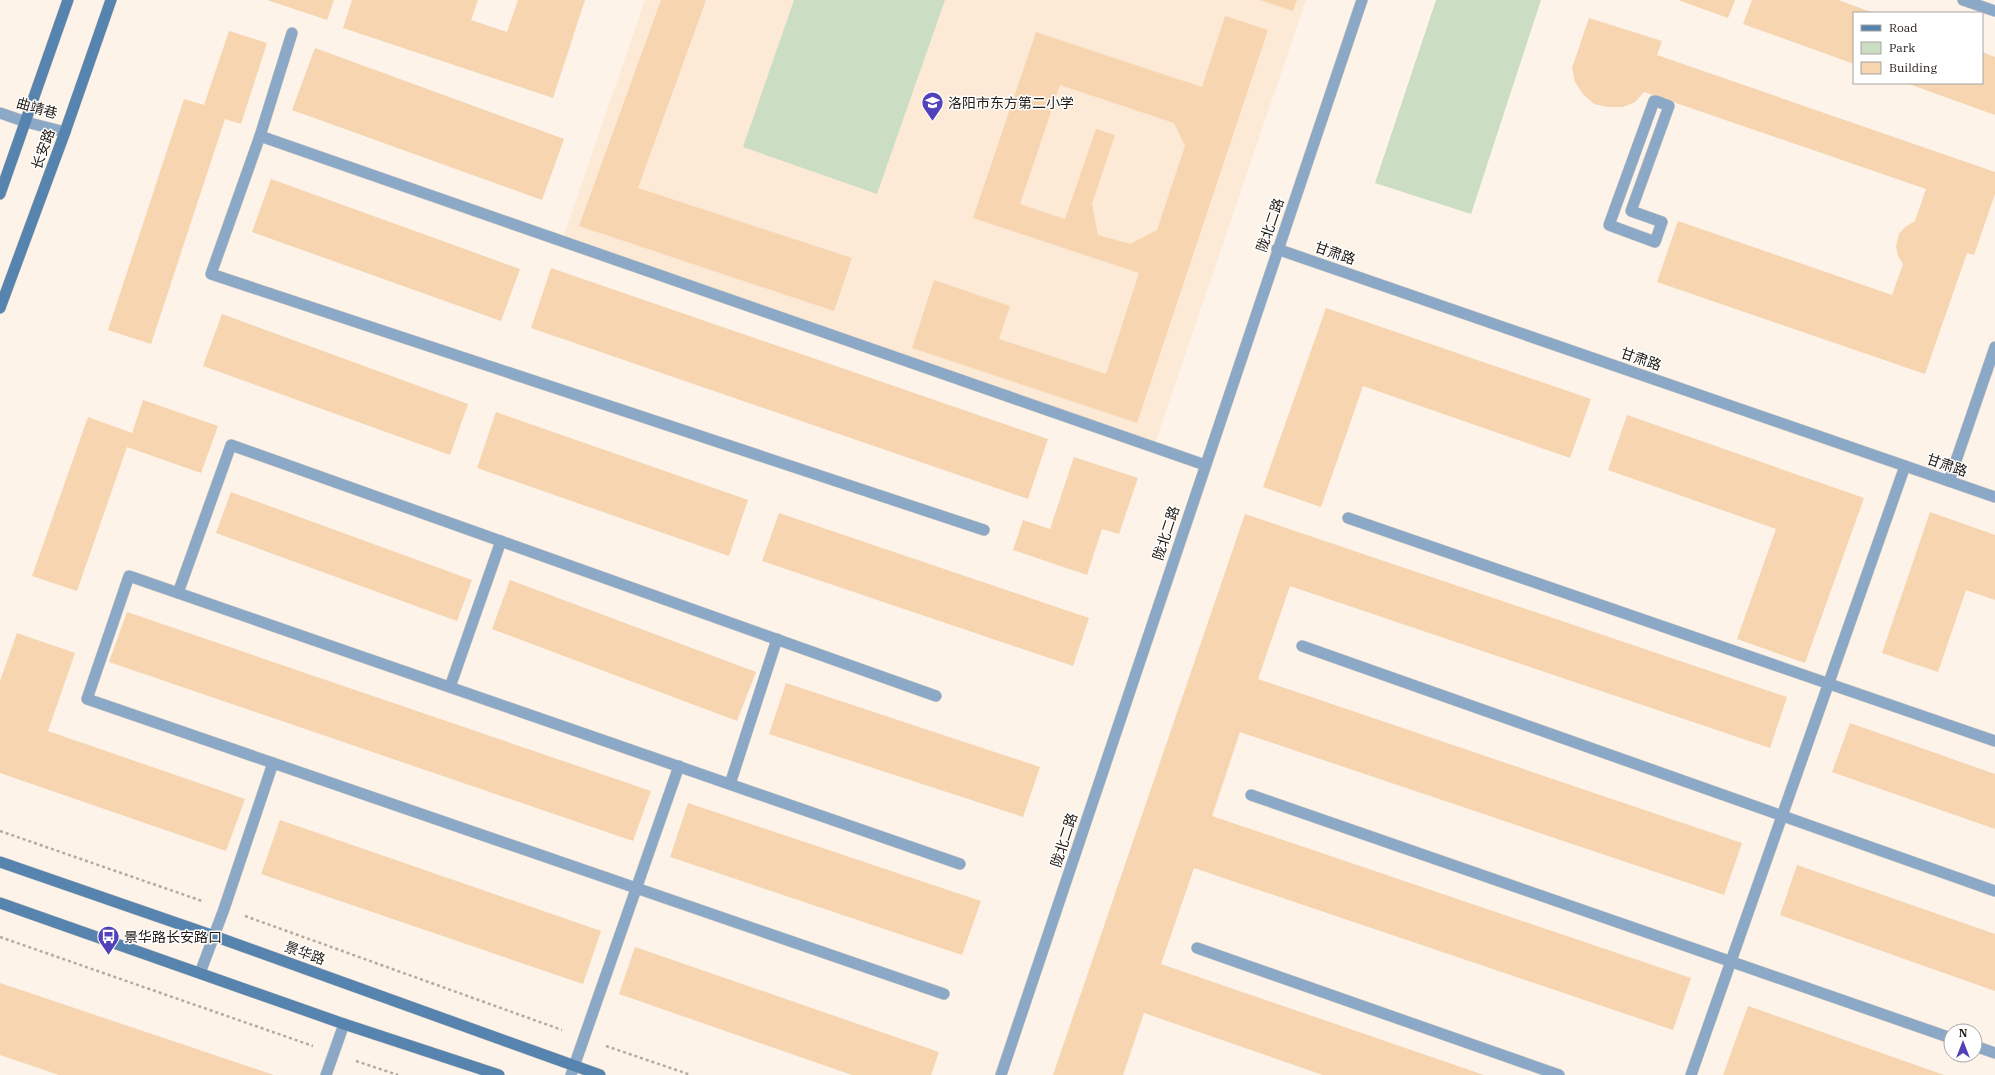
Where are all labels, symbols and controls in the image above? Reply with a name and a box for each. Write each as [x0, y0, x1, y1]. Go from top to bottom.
legend [1853, 12, 1983, 84]
text: Road [1889, 20, 1918, 35]
text: Park [1889, 40, 1915, 55]
text: Building [1889, 60, 1937, 75]
school or university icon: 洛阳市东方第二小学 [920, 90, 946, 123]
street label: 曲靖巷 [14, 94, 60, 122]
place label: 洛阳市东方第二小学 [948, 94, 1074, 112]
street label: 长安路 [27, 126, 59, 172]
street label: 陇北二路 [1252, 196, 1288, 254]
street label: 甘肃路 [1312, 238, 1358, 268]
street label: 甘肃路 [1618, 344, 1664, 374]
street label: 甘肃路 [1924, 450, 1970, 480]
street label: 陇北二路 [1149, 504, 1183, 562]
street label: 陇北二路 [1047, 811, 1081, 869]
bus stop icon: 景华路长安路口 [95, 924, 121, 957]
place label: 景华路长安路口 [124, 928, 222, 946]
street label: 景华路 [282, 937, 328, 969]
north arrow [1943, 1023, 1983, 1063]
text: N [1959, 1026, 1968, 1040]

